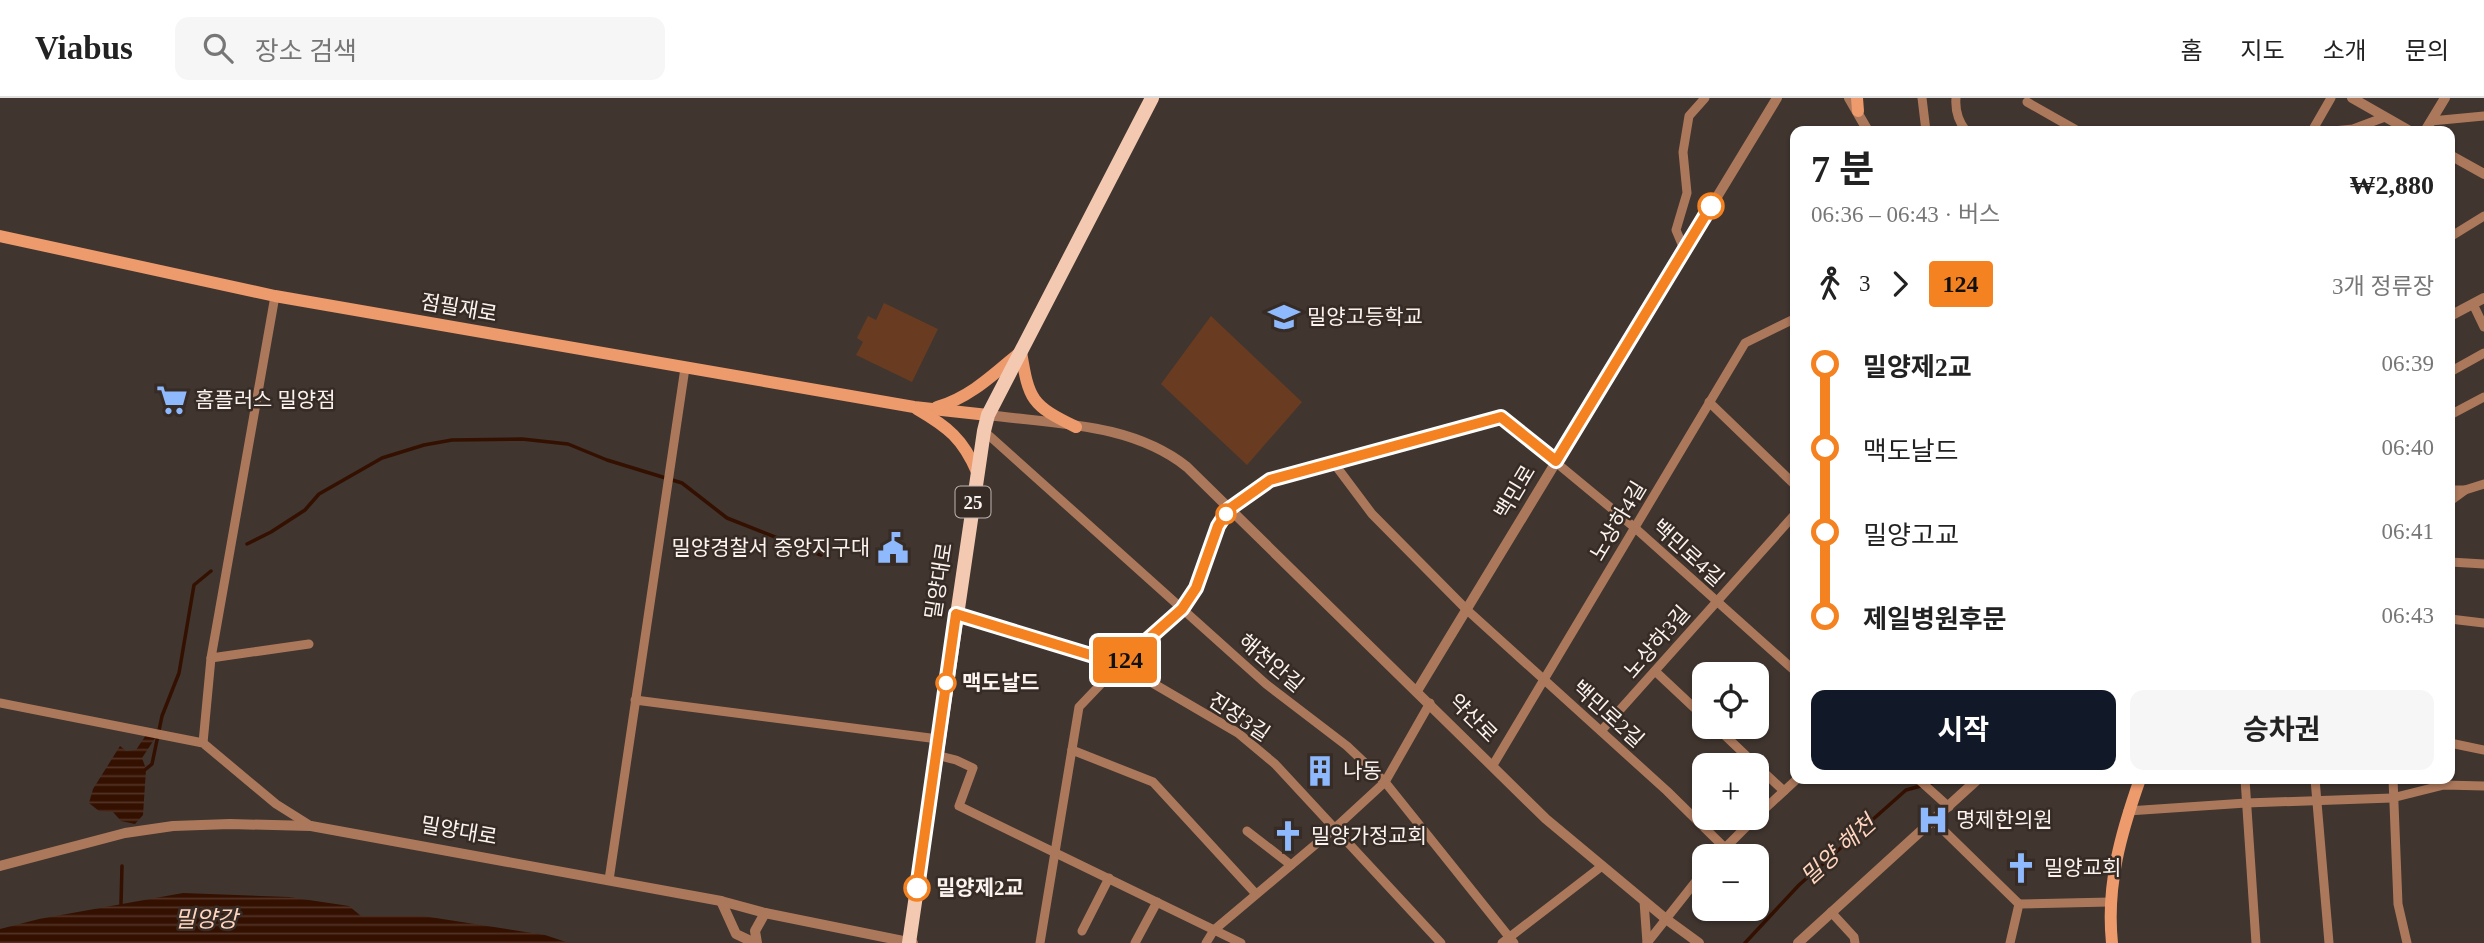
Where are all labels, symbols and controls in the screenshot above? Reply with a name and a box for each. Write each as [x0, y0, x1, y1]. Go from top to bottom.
search box [175, 17, 665, 80]
icon: search [199, 29, 237, 67]
text: Viabus [35, 30, 133, 66]
text: 장소 검색 [255, 37, 357, 66]
text: 홈 [2180, 38, 2202, 64]
text: 지도 [2240, 38, 2285, 64]
text: 소개 [2323, 38, 2367, 64]
text: 문의 [2405, 38, 2449, 64]
text: 7 분 [1811, 148, 1874, 190]
text: ₩2,880 [2350, 171, 2434, 200]
unlabelled marker [1698, 193, 1724, 219]
text: 06:36 – 06:43 · 버스 [1811, 202, 2000, 227]
icon: walk [1811, 265, 1849, 303]
icon: forward [1881, 265, 1919, 303]
text: 3 [1859, 271, 1871, 296]
text: 124 [1943, 271, 1979, 297]
text: 3개 정류장 [2332, 274, 2434, 299]
street label: 점필재로 [419, 289, 499, 327]
school or university icon: 밀양고등학교 [1267, 300, 1301, 334]
place label: 밀양고등학교 [1307, 305, 1423, 329]
text: 06:39 [2382, 351, 2434, 376]
text: 밀양제2교 [1863, 353, 1972, 382]
supermarket icon: 홈플러스 밀양점 [155, 383, 189, 417]
place label: 홈플러스 밀양점 [195, 388, 336, 412]
text: 06:40 [2382, 435, 2434, 460]
text: 맥도날드 [1863, 437, 1959, 466]
street label: 백민로 [1490, 461, 1540, 523]
street label: 노상하4길 [1585, 477, 1651, 565]
road number: 25 [956, 486, 990, 518]
unlabelled marker [1216, 504, 1236, 524]
street label: 백민로4길 [1647, 515, 1729, 591]
text: 06:41 [2382, 519, 2434, 544]
text: 밀양고교 [1863, 521, 1959, 550]
public building icon: 밀양경찰서 중앙지구대 [876, 531, 910, 565]
place label: 밀양경찰서 중앙지구대 [672, 536, 870, 560]
street label: 밀양대로 [921, 541, 957, 621]
street label: 노상하3길 [1619, 601, 1695, 683]
text: 06:43 [2382, 603, 2434, 628]
text: 제일병원후문 [1863, 605, 2007, 634]
street label: 해천안길 [1234, 629, 1308, 697]
line badge: 124 [1085, 637, 1165, 683]
text: 124 [1107, 647, 1143, 673]
map controls [1692, 662, 1769, 921]
button: locate [1692, 662, 1769, 739]
place label: 맥도날드 [962, 671, 1039, 695]
marker: 맥도날드 [936, 673, 956, 693]
street label: 백민로2길 [1567, 676, 1649, 752]
street label: 진장3길 [1204, 688, 1274, 746]
street label: 약산로 [1444, 689, 1502, 747]
button: 시작 [1811, 690, 2116, 770]
button: 승차권 [2130, 690, 2434, 770]
button: + [1692, 753, 1769, 830]
building icon: 나동 [1303, 754, 1337, 788]
place label: 나동 [1343, 759, 1382, 783]
hospital icon: 명제한의원 [1916, 803, 1950, 837]
place label: 명제한의원 [1956, 808, 2053, 832]
water label: 밀양 해천 [1796, 809, 1882, 890]
street label: 밀양대로 [419, 812, 499, 850]
church icon: 밀양가정교회 [1271, 819, 1305, 853]
place label: 밀양가정교회 [1311, 824, 1427, 848]
button: − [1692, 844, 1769, 921]
church icon: 밀양교회 [2004, 851, 2038, 885]
place label: 밀양교회 [2044, 856, 2121, 880]
marker: 밀양제2교 [904, 875, 930, 901]
place label: 밀양제2교 [936, 876, 1024, 900]
water label: 밀양강 [174, 907, 241, 932]

